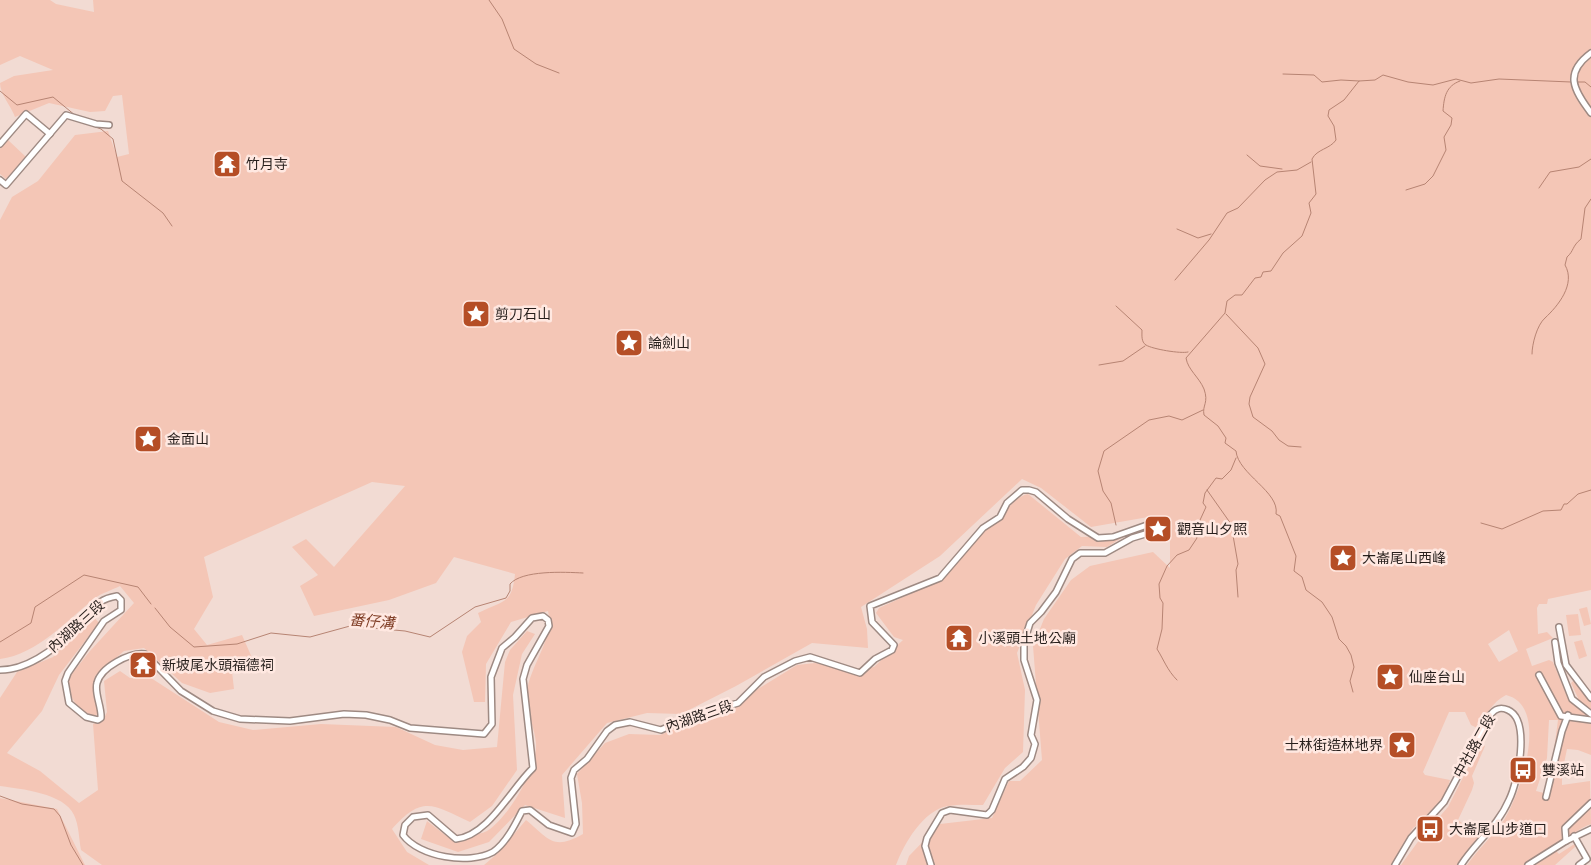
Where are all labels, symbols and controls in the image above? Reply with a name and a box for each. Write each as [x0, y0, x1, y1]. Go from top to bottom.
temple icon: 竹月寺 [212, 149, 242, 179]
place label: 竹月寺 [246, 155, 288, 173]
place icon: 剪刀石山 [461, 299, 491, 329]
place label: 剪刀石山 [495, 305, 551, 323]
place icon: 論劍山 [614, 328, 644, 358]
place label: 論劍山 [648, 334, 690, 352]
place icon: 金面山 [133, 424, 163, 454]
place label: 金面山 [167, 430, 209, 448]
place icon: 觀音山夕照 [1143, 514, 1173, 544]
place label: 觀音山夕照 [1177, 520, 1247, 538]
place icon: 大崙尾山西峰 [1328, 543, 1358, 573]
place label: 大崙尾山西峰 [1362, 549, 1446, 567]
street label: 內湖路三段 [44, 596, 108, 656]
water label: 番仔溝 [349, 610, 397, 633]
temple icon: 小溪頭土地公廟 [944, 623, 974, 653]
place label: 小溪頭土地公廟 [978, 629, 1076, 647]
temple icon: 新坡尾水頭福德祠 [128, 650, 158, 680]
place label: 新坡尾水頭福德祠 [162, 656, 274, 674]
place icon: 仙座台山 [1375, 662, 1405, 692]
place label: 仙座台山 [1409, 668, 1465, 686]
street label: 內湖路三段 [663, 696, 735, 736]
street label: 中社路二段 [1449, 711, 1499, 781]
place icon: 士林街造林地界 [1387, 730, 1417, 760]
place label: 士林街造林地界 [1285, 736, 1383, 754]
bus stop icon: 雙溪站 [1508, 755, 1538, 785]
place label: 雙溪站 [1542, 761, 1584, 779]
bus stop icon: 大崙尾山步道口 [1415, 814, 1445, 844]
place label: 大崙尾山步道口 [1449, 820, 1547, 838]

